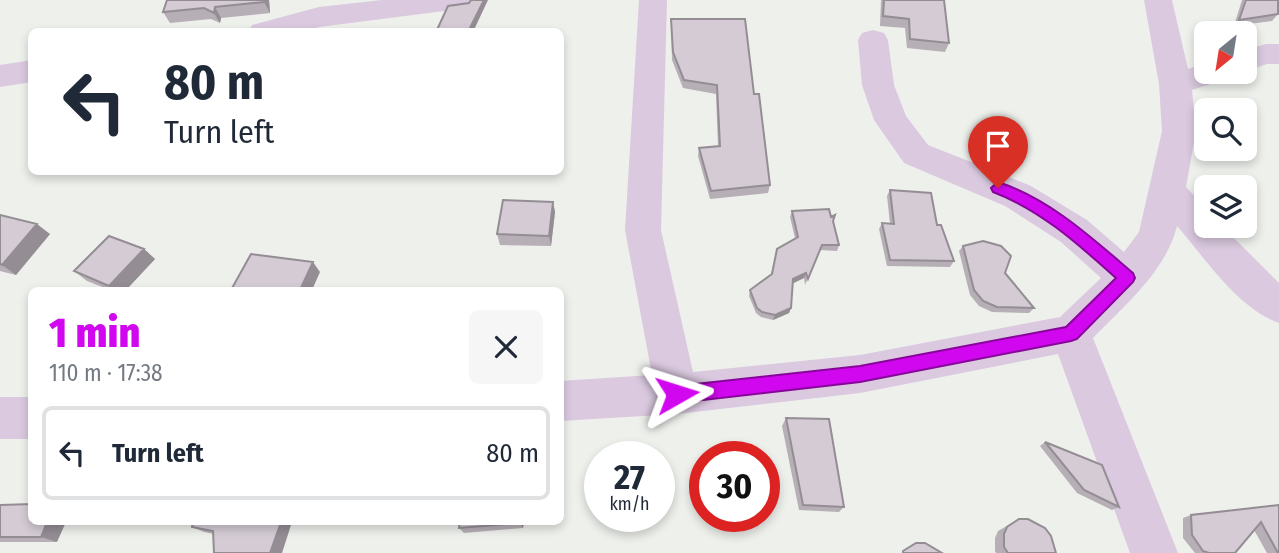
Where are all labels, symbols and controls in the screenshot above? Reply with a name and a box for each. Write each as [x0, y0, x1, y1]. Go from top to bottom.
north arrow [1194, 21, 1256, 84]
map controls [1194, 21, 1257, 238]
text: 80 m [164, 53, 264, 112]
icon: left [49, 56, 140, 147]
button: search [1194, 98, 1257, 161]
text: Turn left [164, 113, 274, 151]
pin [968, 116, 1028, 188]
icon: arrive [979, 127, 1017, 165]
button: layers [1194, 175, 1257, 238]
text: 1 min [49, 308, 140, 358]
button: close [469, 310, 543, 384]
position arrow [640, 357, 714, 431]
text: 110 m · 17:38 [49, 359, 163, 387]
icon: left [53, 434, 91, 472]
text: Turn left [112, 438, 204, 469]
text: 80 m [486, 438, 539, 469]
speed limit sign: 30 [689, 441, 780, 532]
text: 27 [614, 456, 645, 498]
text: km/h [609, 493, 650, 515]

